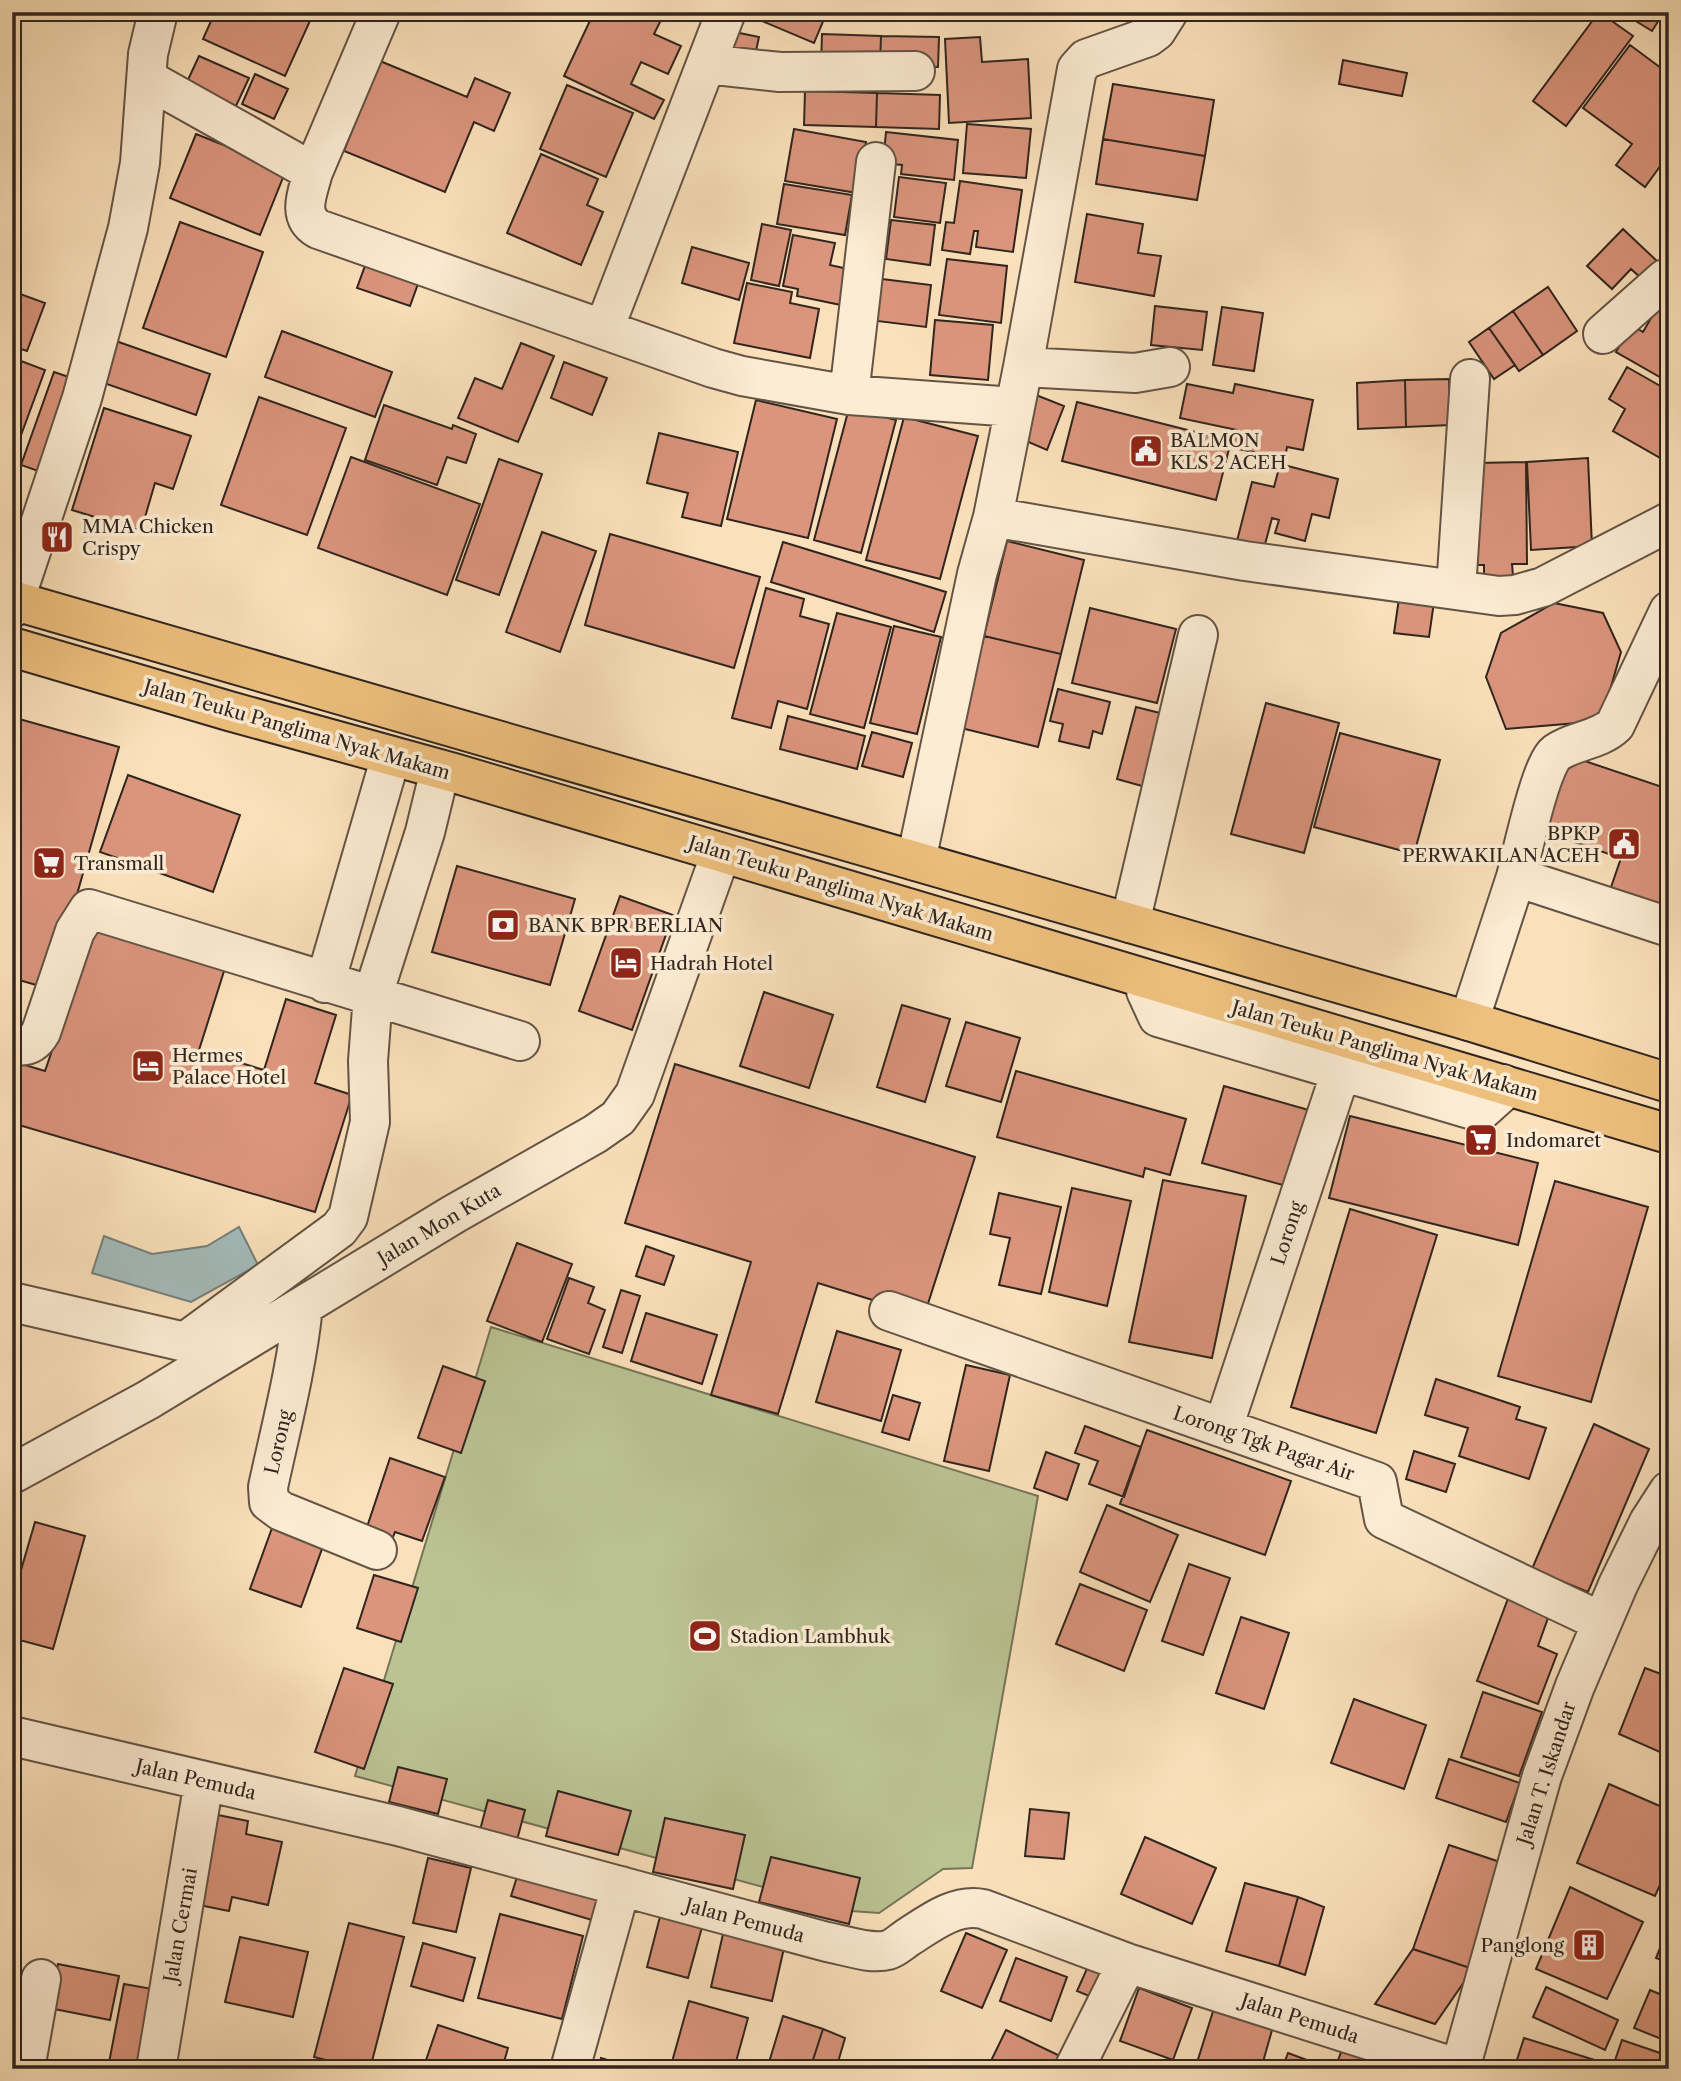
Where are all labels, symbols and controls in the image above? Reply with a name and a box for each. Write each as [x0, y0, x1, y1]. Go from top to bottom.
place label: BALMON KLS 2 ACEH [1170, 429, 1286, 474]
public building icon: BALMON KLS 2 ACEH [1127, 432, 1165, 470]
place label: MMA Chicken Crispy [82, 515, 214, 560]
restaurant icon: MMA Chicken Crispy [38, 518, 76, 556]
street label: Jalan Teuku Panglima Nyak Makam [138, 674, 453, 784]
place label: BPKP PERWAKILAN ACEH [1402, 822, 1600, 867]
public building icon: BPKP PERWAKILAN ACEH [1605, 825, 1643, 863]
street label: Jalan Teuku Panglima Nyak Makam [683, 830, 996, 946]
supermarket icon: Transmall [30, 844, 68, 882]
place label: Transmall [74, 852, 165, 875]
bank icon: BANK BPR BERLIAN [484, 906, 522, 944]
place label: BANK BPR BERLIAN [528, 914, 723, 937]
hotel icon: Hadrah Hotel [607, 944, 645, 982]
place label: Hadrah Hotel [650, 952, 773, 975]
street label: Jalan Teuku Panglima Nyak Makam [1226, 995, 1541, 1105]
place label: Hermes Palace Hotel [172, 1044, 286, 1089]
hotel icon: Hermes Palace Hotel [129, 1047, 167, 1085]
supermarket icon: Indomaret [1462, 1121, 1500, 1159]
place label: Indomaret [1506, 1129, 1601, 1152]
street label: Jalan Mon Kuta [371, 1179, 505, 1272]
street label: Lorong [1266, 1198, 1309, 1268]
street label: Lorong Tgk Pagar Air [1170, 1402, 1358, 1485]
street label: Lorong [260, 1407, 297, 1477]
sports icon: Stadion Lambhuk [686, 1617, 724, 1655]
place label: Stadion Lambhuk [730, 1625, 891, 1648]
street label: Jalan T. Iskandar [1512, 1699, 1580, 1851]
street label: Jalan Pemuda [131, 1754, 258, 1805]
street label: Jalan Cermai [159, 1866, 202, 1987]
street label: Jalan Pemuda [680, 1893, 807, 1947]
building icon: Panglong [1570, 1926, 1608, 1964]
place label: Panglong [1481, 1934, 1565, 1957]
street label: Jalan Pemuda [1235, 1988, 1362, 2048]

